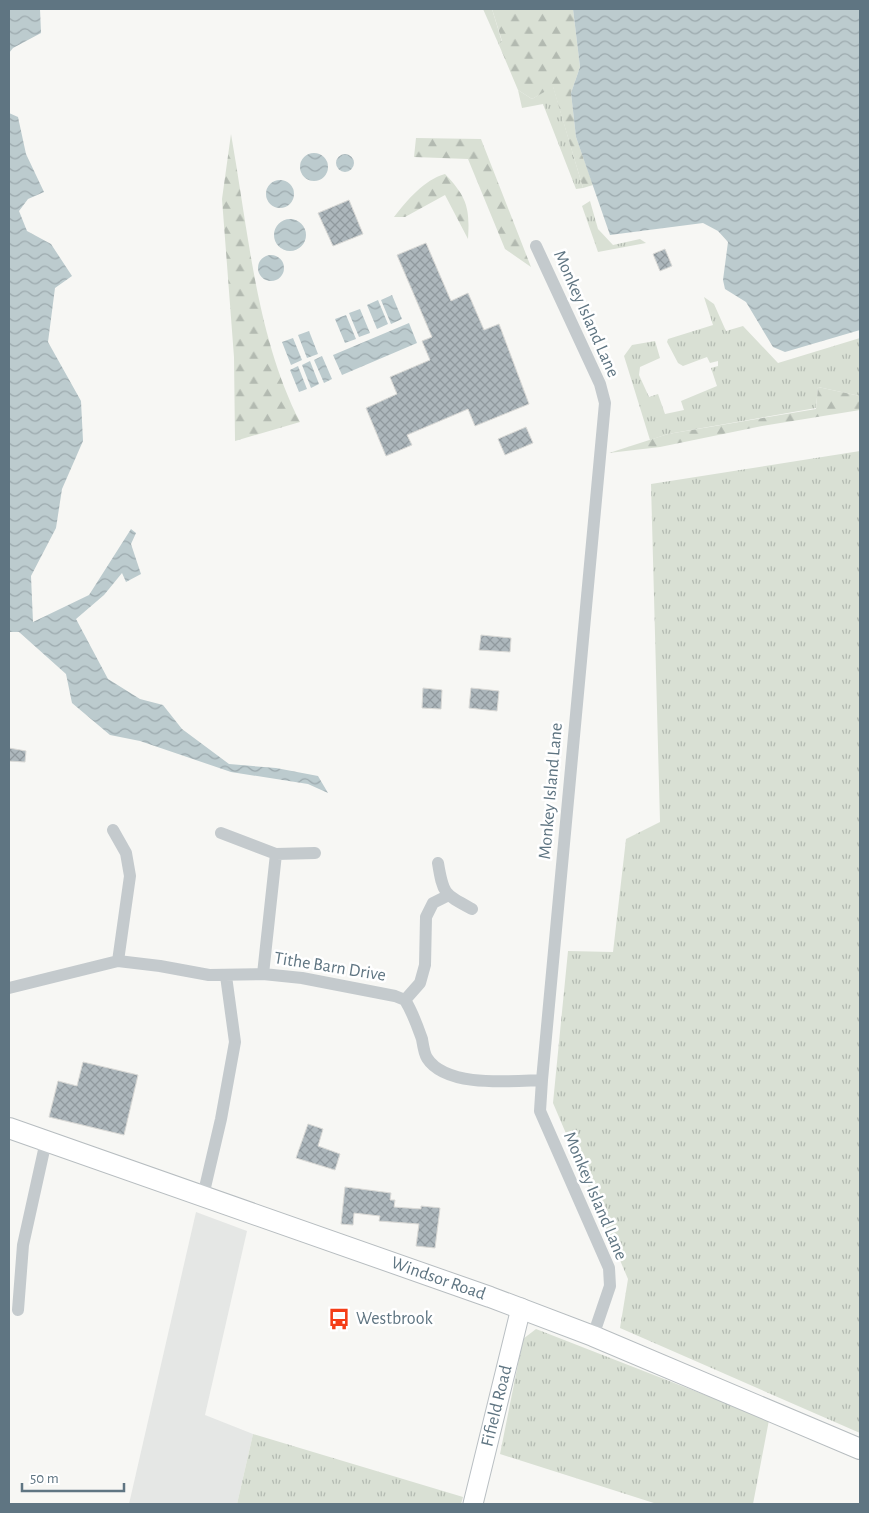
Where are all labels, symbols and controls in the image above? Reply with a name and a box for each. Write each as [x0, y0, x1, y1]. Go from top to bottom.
street label: Monkey Island Lane [550, 248, 622, 380]
street label: Monkey Island Lane [536, 722, 566, 860]
street label: Tithe Barn Drive [273, 949, 387, 985]
street label: Monkey Island Lane [560, 1129, 630, 1263]
street label: Windsor Road [389, 1254, 488, 1304]
bus stop icon: Westbrook [326, 1306, 352, 1332]
place label: Westbrook [356, 1310, 434, 1328]
street label: Fifield Road [478, 1363, 516, 1448]
scale bar [22, 1460, 125, 1492]
text: 50 m [30, 1471, 59, 1486]

